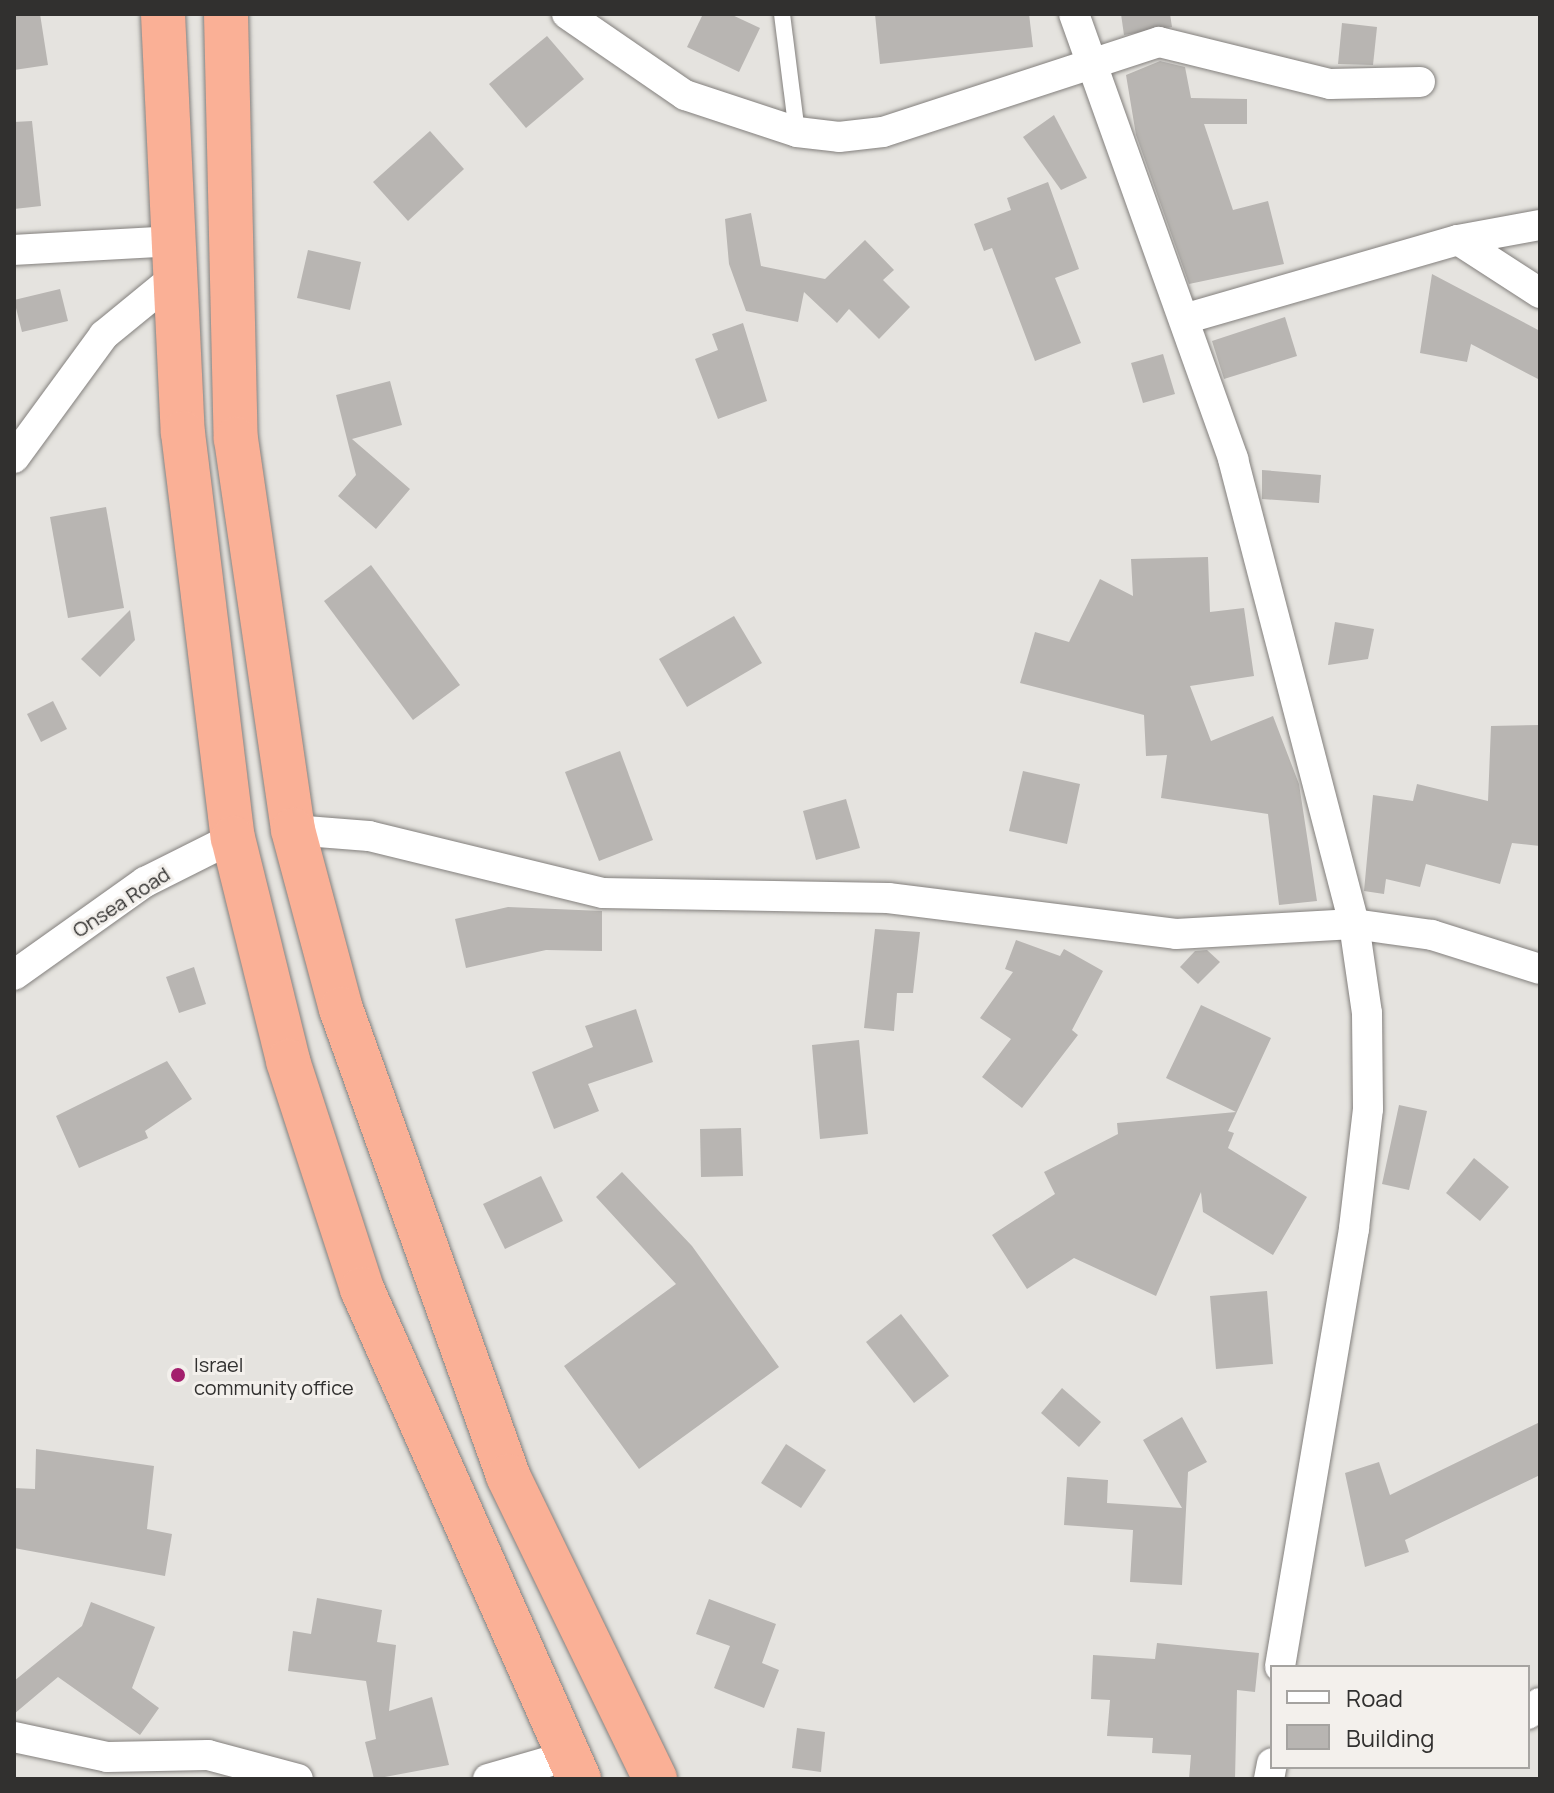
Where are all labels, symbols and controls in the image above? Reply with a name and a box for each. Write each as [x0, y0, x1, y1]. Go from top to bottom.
street label: Onsea Road [68, 862, 174, 942]
place label: Israel community office [194, 1352, 354, 1399]
marker: Israel community office [169, 1366, 187, 1384]
legend [1270, 1665, 1530, 1769]
text: Road [1346, 1681, 1403, 1714]
text: Building [1346, 1721, 1434, 1754]

